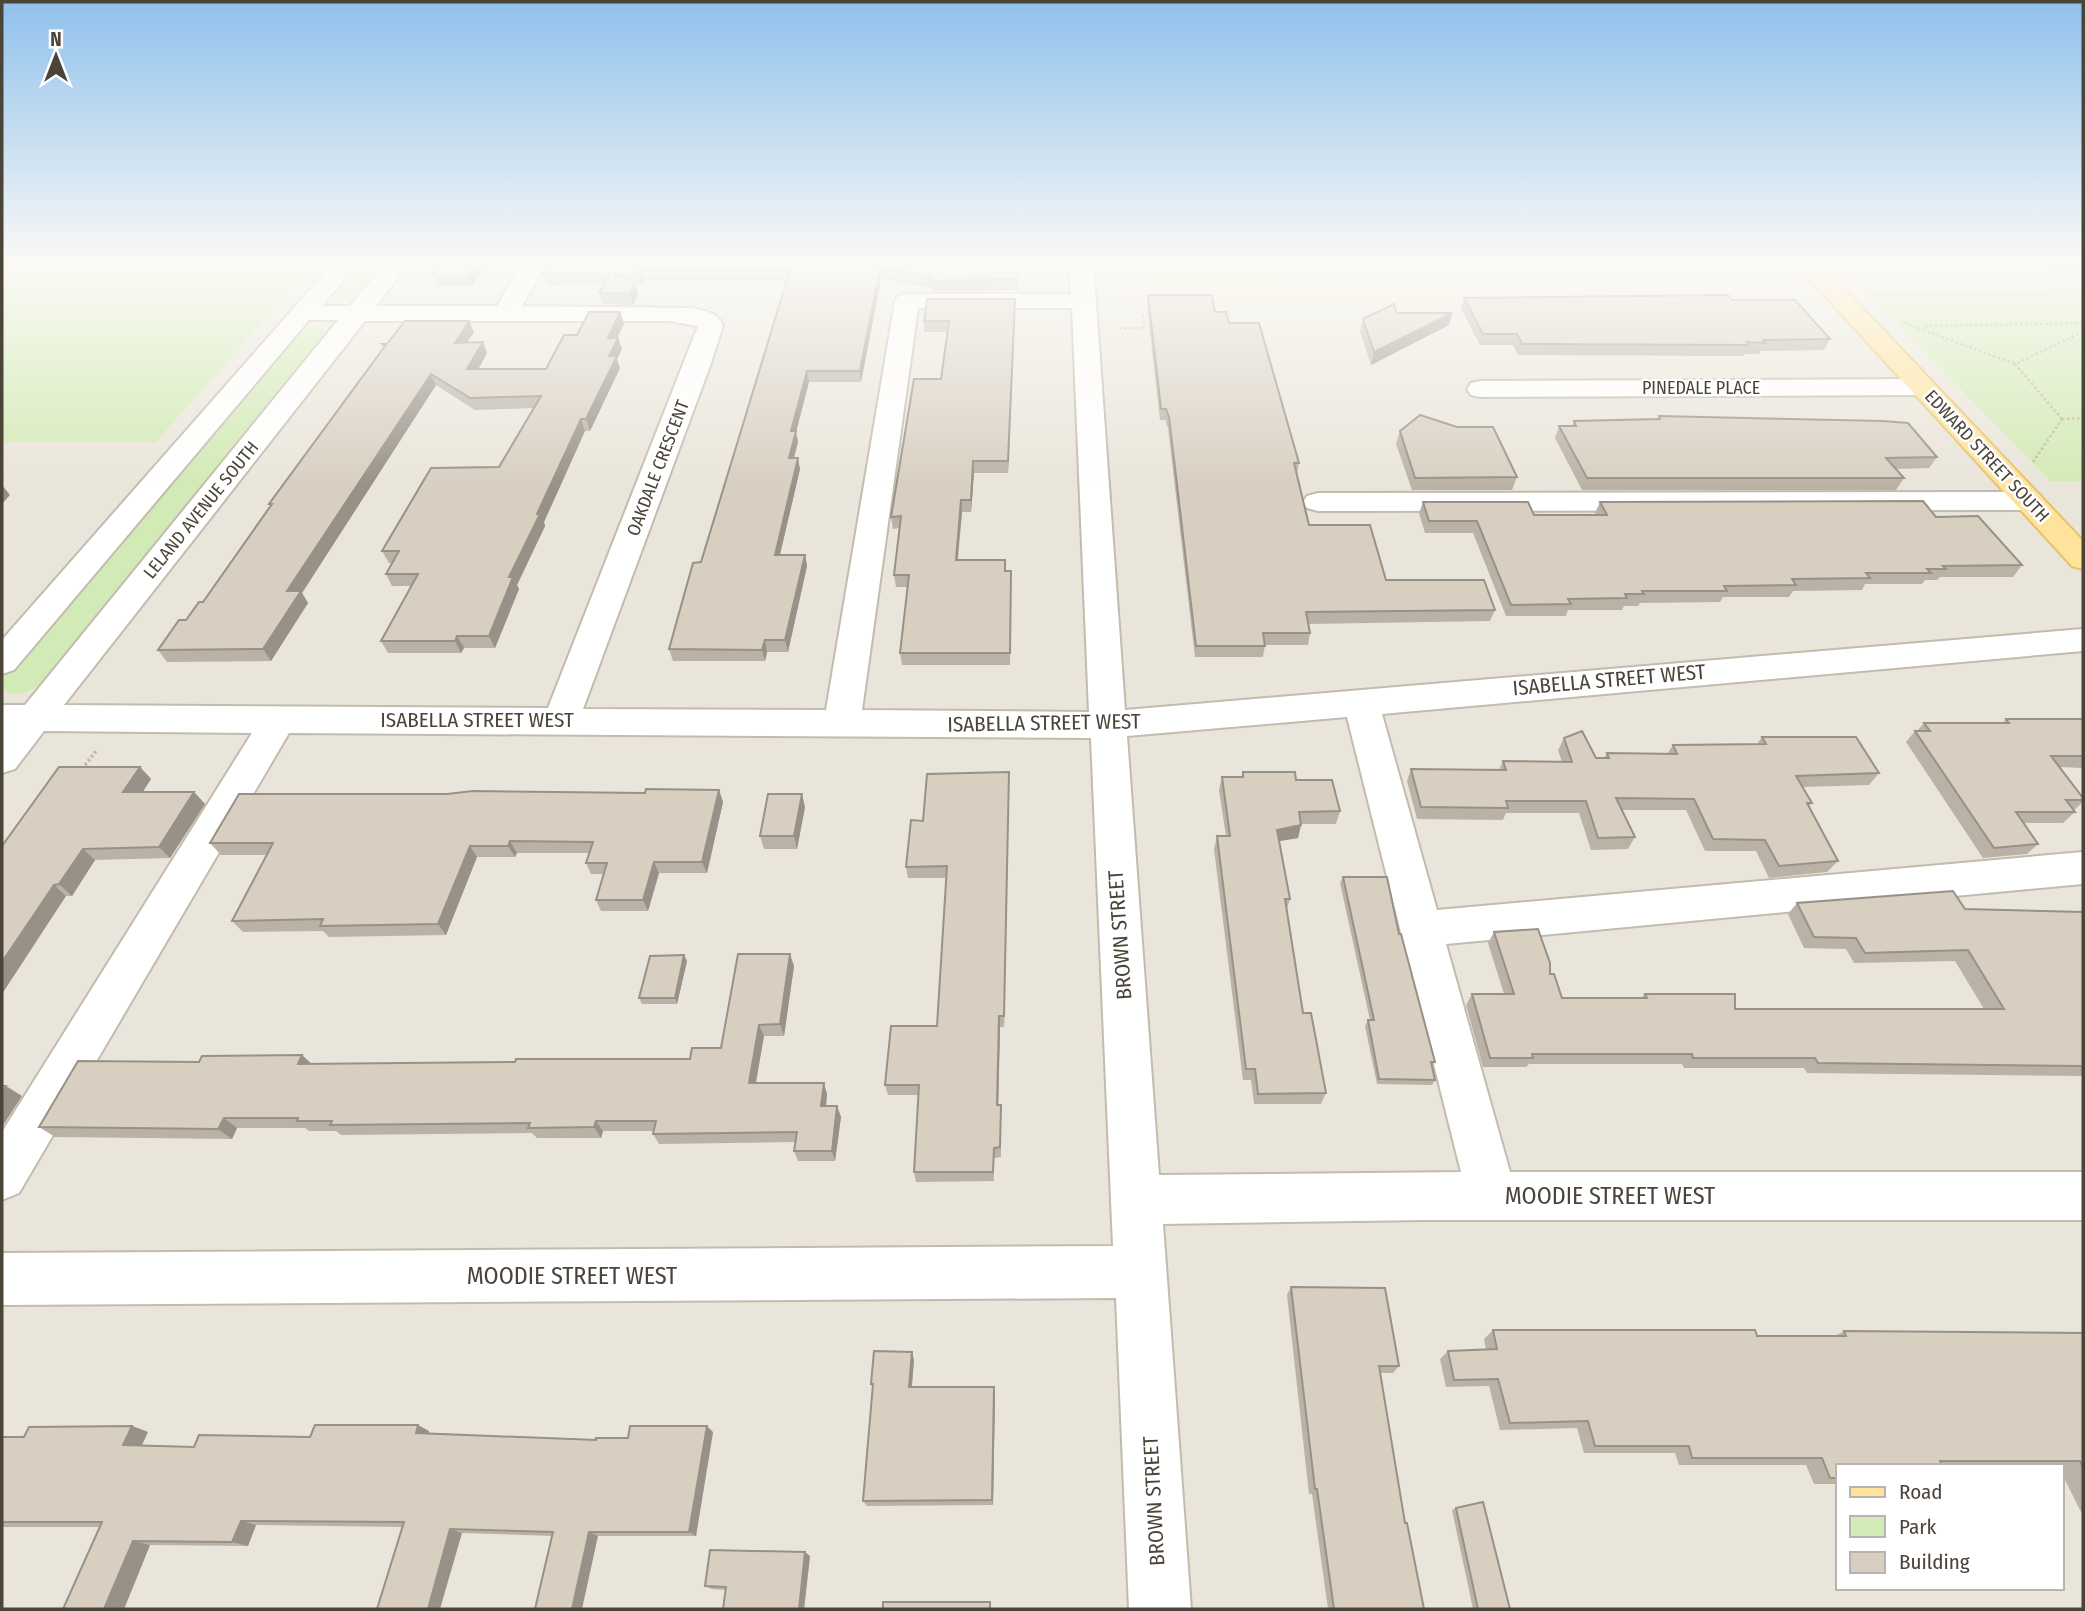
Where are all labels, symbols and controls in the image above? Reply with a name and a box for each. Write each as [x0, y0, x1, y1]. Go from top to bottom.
north arrow [21, 21, 91, 91]
text: N [50, 28, 62, 51]
street label: PINEDALE PLACE [1642, 377, 1760, 399]
street label: EDWARD STREET SOUTH [1920, 385, 2054, 527]
street label: OAKDALE CRESCENT [622, 396, 694, 539]
street label: LELAND AVENUE SOUTH [139, 437, 263, 583]
street label: ISABELLA STREET WEST [1512, 659, 1707, 701]
street label: ISABELLA STREET WEST [380, 707, 574, 733]
street label: ISABELLA STREET WEST [947, 708, 1141, 738]
street label: BROWN STREET [1102, 869, 1137, 1001]
street label: MOODIE STREET WEST [1505, 1182, 1715, 1210]
street label: MOODIE STREET WEST [467, 1262, 677, 1290]
street label: BROWN STREET [1138, 1435, 1170, 1567]
legend [1836, 1464, 2064, 1590]
text: Road [1899, 1479, 1943, 1505]
text: Park [1899, 1514, 1937, 1540]
text: Building [1899, 1549, 1970, 1575]

